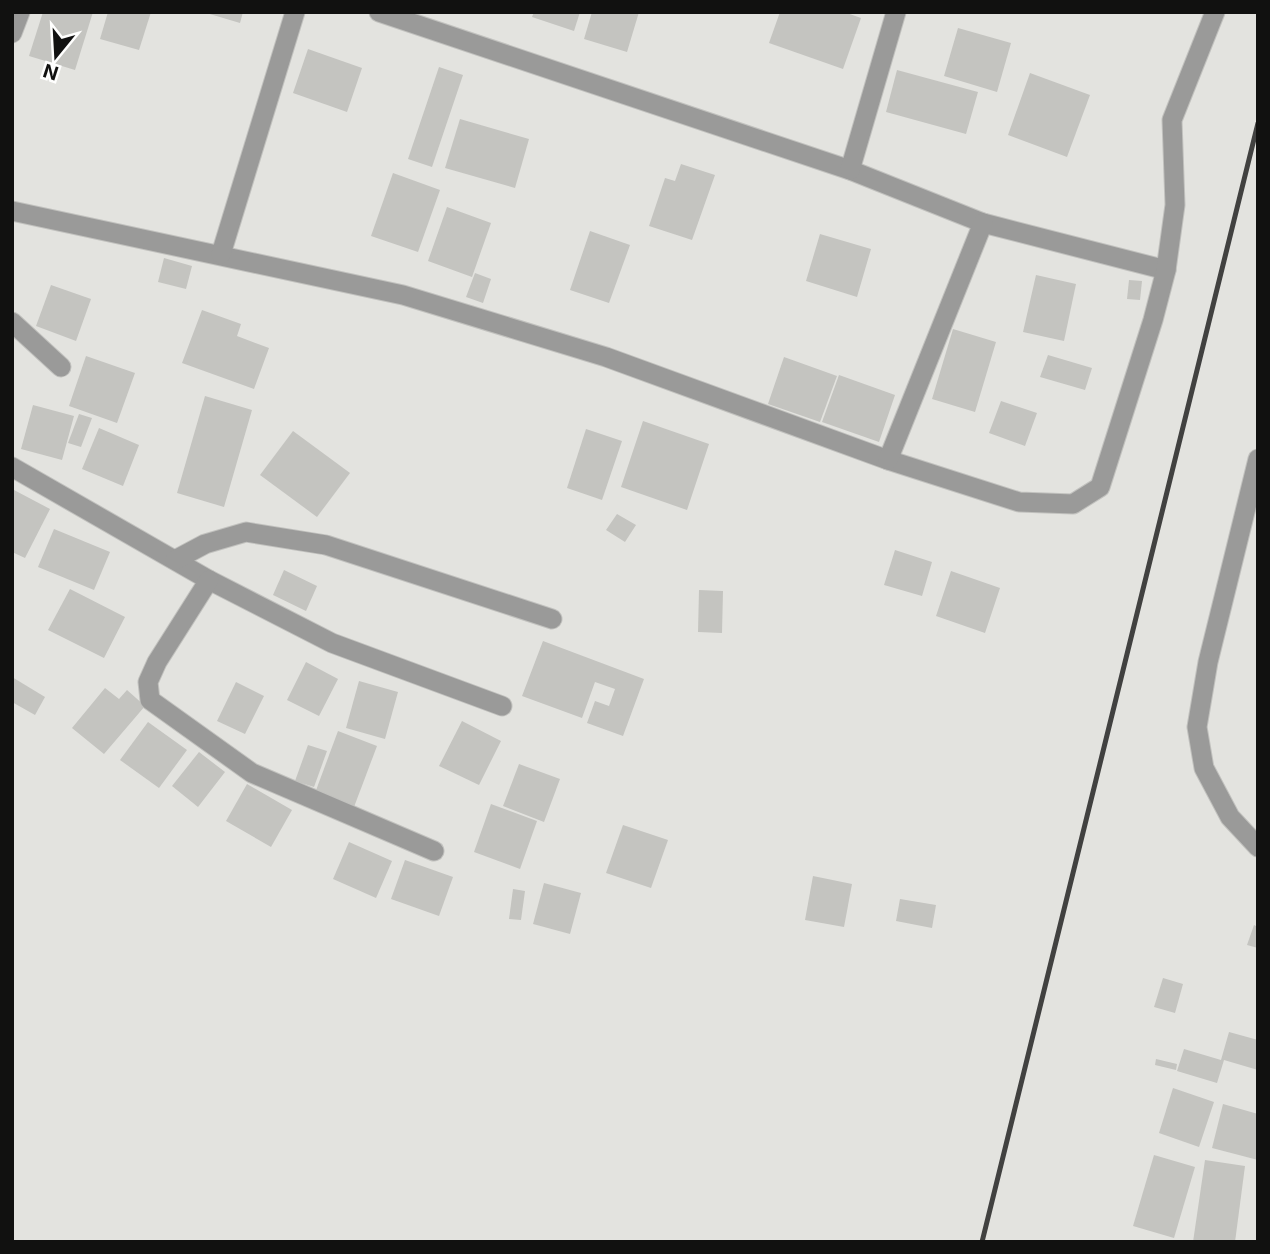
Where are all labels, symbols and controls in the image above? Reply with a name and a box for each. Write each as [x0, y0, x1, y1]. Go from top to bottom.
north arrow [21, 21, 91, 91]
text: N [40, 59, 61, 85]

